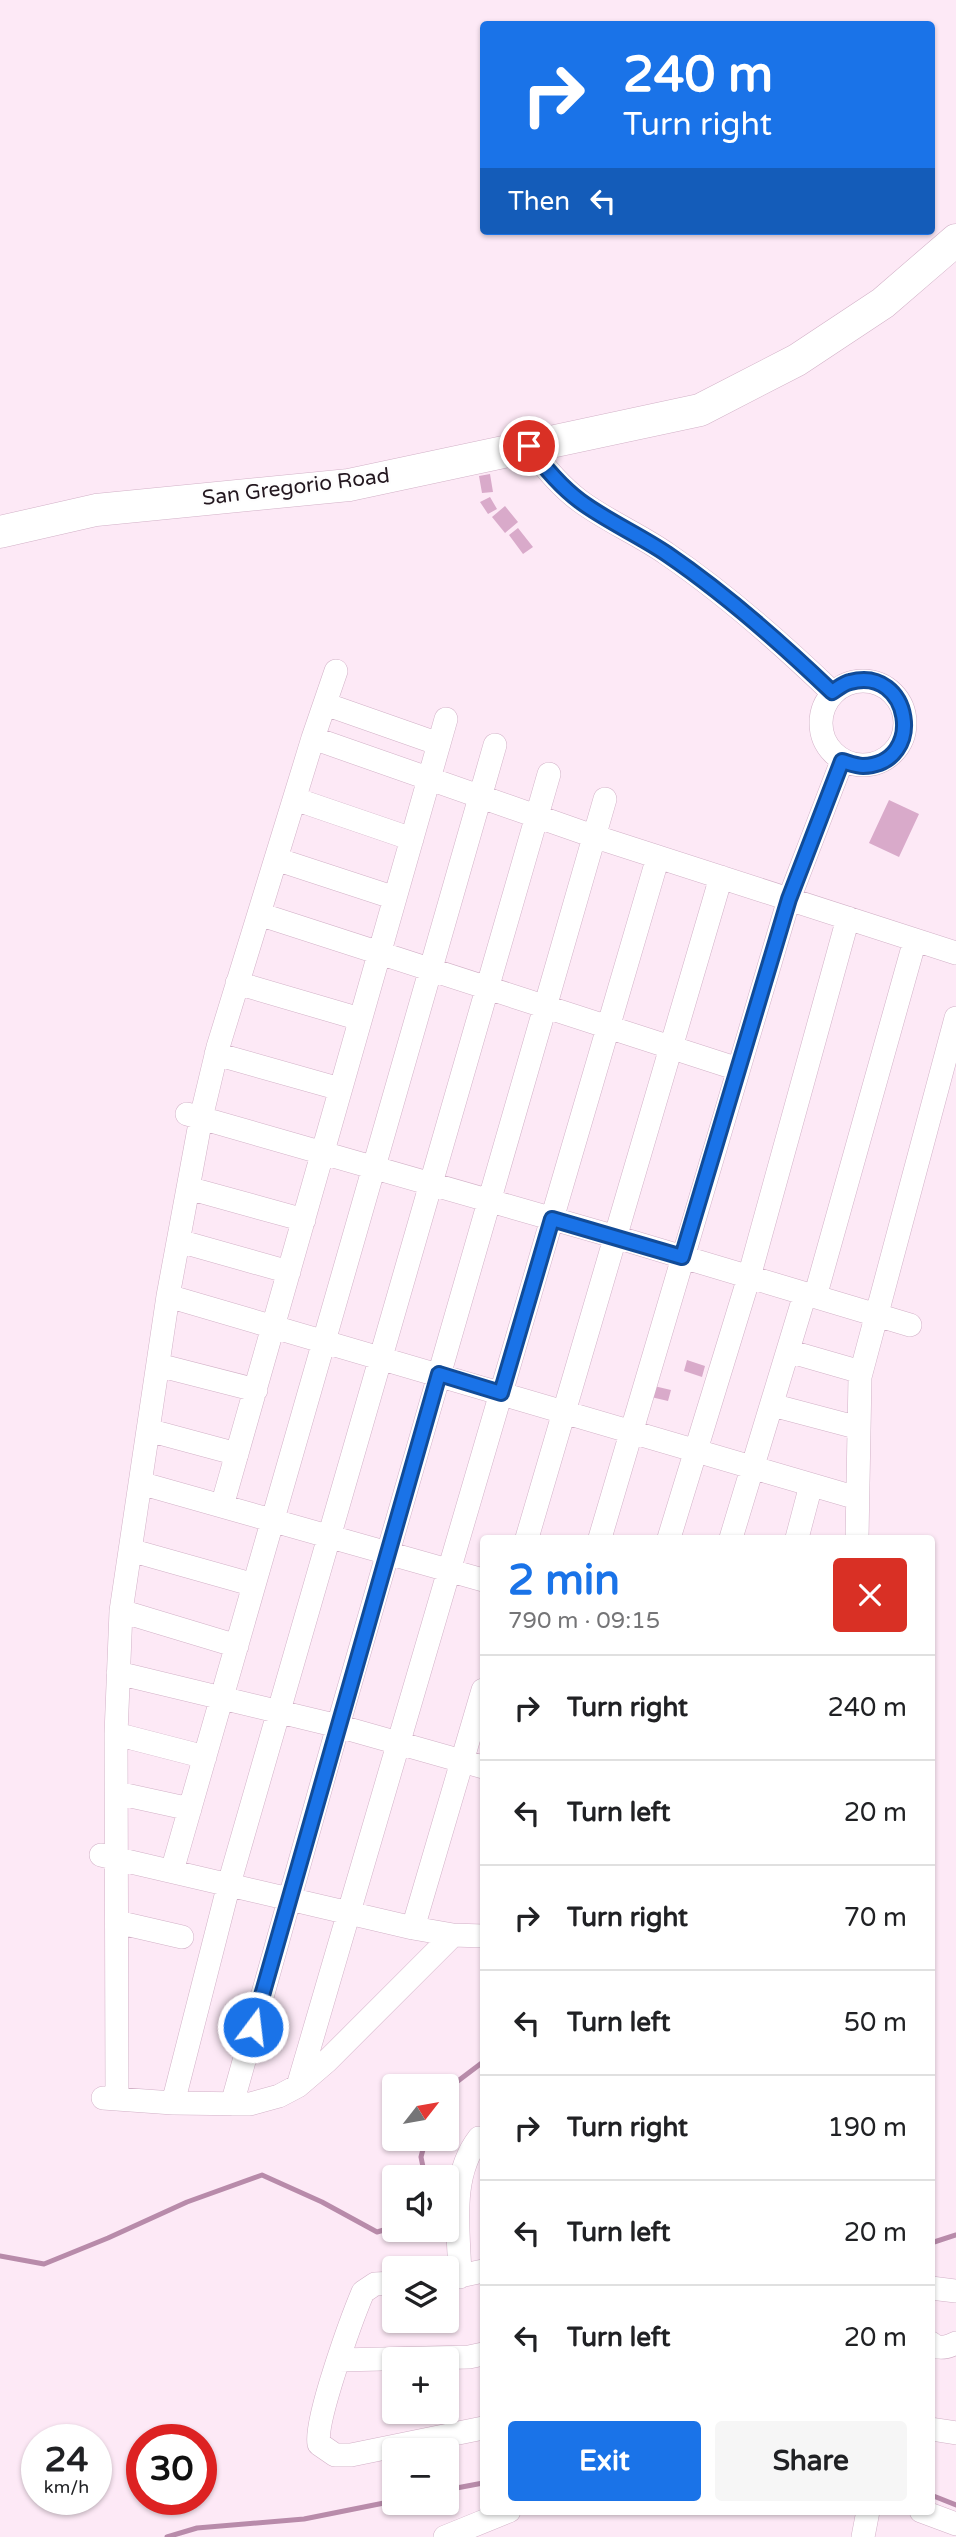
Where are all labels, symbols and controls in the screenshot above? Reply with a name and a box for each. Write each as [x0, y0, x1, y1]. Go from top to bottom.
text: 240 m [623, 46, 773, 105]
icon: right [508, 49, 599, 140]
text: Turn right [623, 106, 772, 144]
icon: left [584, 182, 622, 220]
text: Then [508, 186, 570, 217]
pin [499, 416, 559, 476]
icon: arrive [510, 427, 548, 465]
street label: San Gregorio Road [201, 463, 391, 511]
text: 2 min [508, 1555, 620, 1606]
button: close [833, 1558, 907, 1632]
text: 790 m · 09:15 [508, 1607, 660, 1635]
icon: right [508, 1689, 546, 1727]
text: Turn right [567, 1692, 688, 1723]
text: 240 m [827, 1692, 907, 1723]
icon: left [508, 1794, 546, 1832]
text: Turn left [567, 1797, 670, 1828]
text: 20 m [844, 1797, 907, 1828]
icon: right [508, 1899, 546, 1937]
text: Turn right [567, 1902, 688, 1933]
text: 70 m [844, 1902, 907, 1933]
position arrow [216, 1990, 290, 2064]
icon: left [508, 2004, 546, 2042]
text: Turn left [567, 2007, 670, 2038]
text: 50 m [844, 2007, 907, 2038]
north arrow [382, 2074, 458, 2151]
map controls [382, 2074, 459, 2515]
icon: right [508, 2109, 546, 2147]
text: Turn right [567, 2112, 688, 2143]
text: 190 m [827, 2112, 907, 2143]
button: sound [382, 2165, 459, 2242]
icon: left [508, 2214, 546, 2252]
text: Turn left [567, 2217, 670, 2248]
text: 20 m [844, 2217, 907, 2248]
button: layers [382, 2256, 459, 2333]
icon: left [508, 2319, 546, 2357]
text: Turn left [567, 2322, 670, 2353]
text: 20 m [844, 2322, 907, 2353]
button: + [382, 2347, 459, 2424]
button: Exit [508, 2421, 701, 2501]
button: Share [715, 2421, 907, 2501]
speed limit sign: 30 [126, 2424, 217, 2515]
button: − [382, 2438, 459, 2515]
text: 24 [45, 2439, 88, 2481]
text: km/h [44, 2476, 89, 2498]

